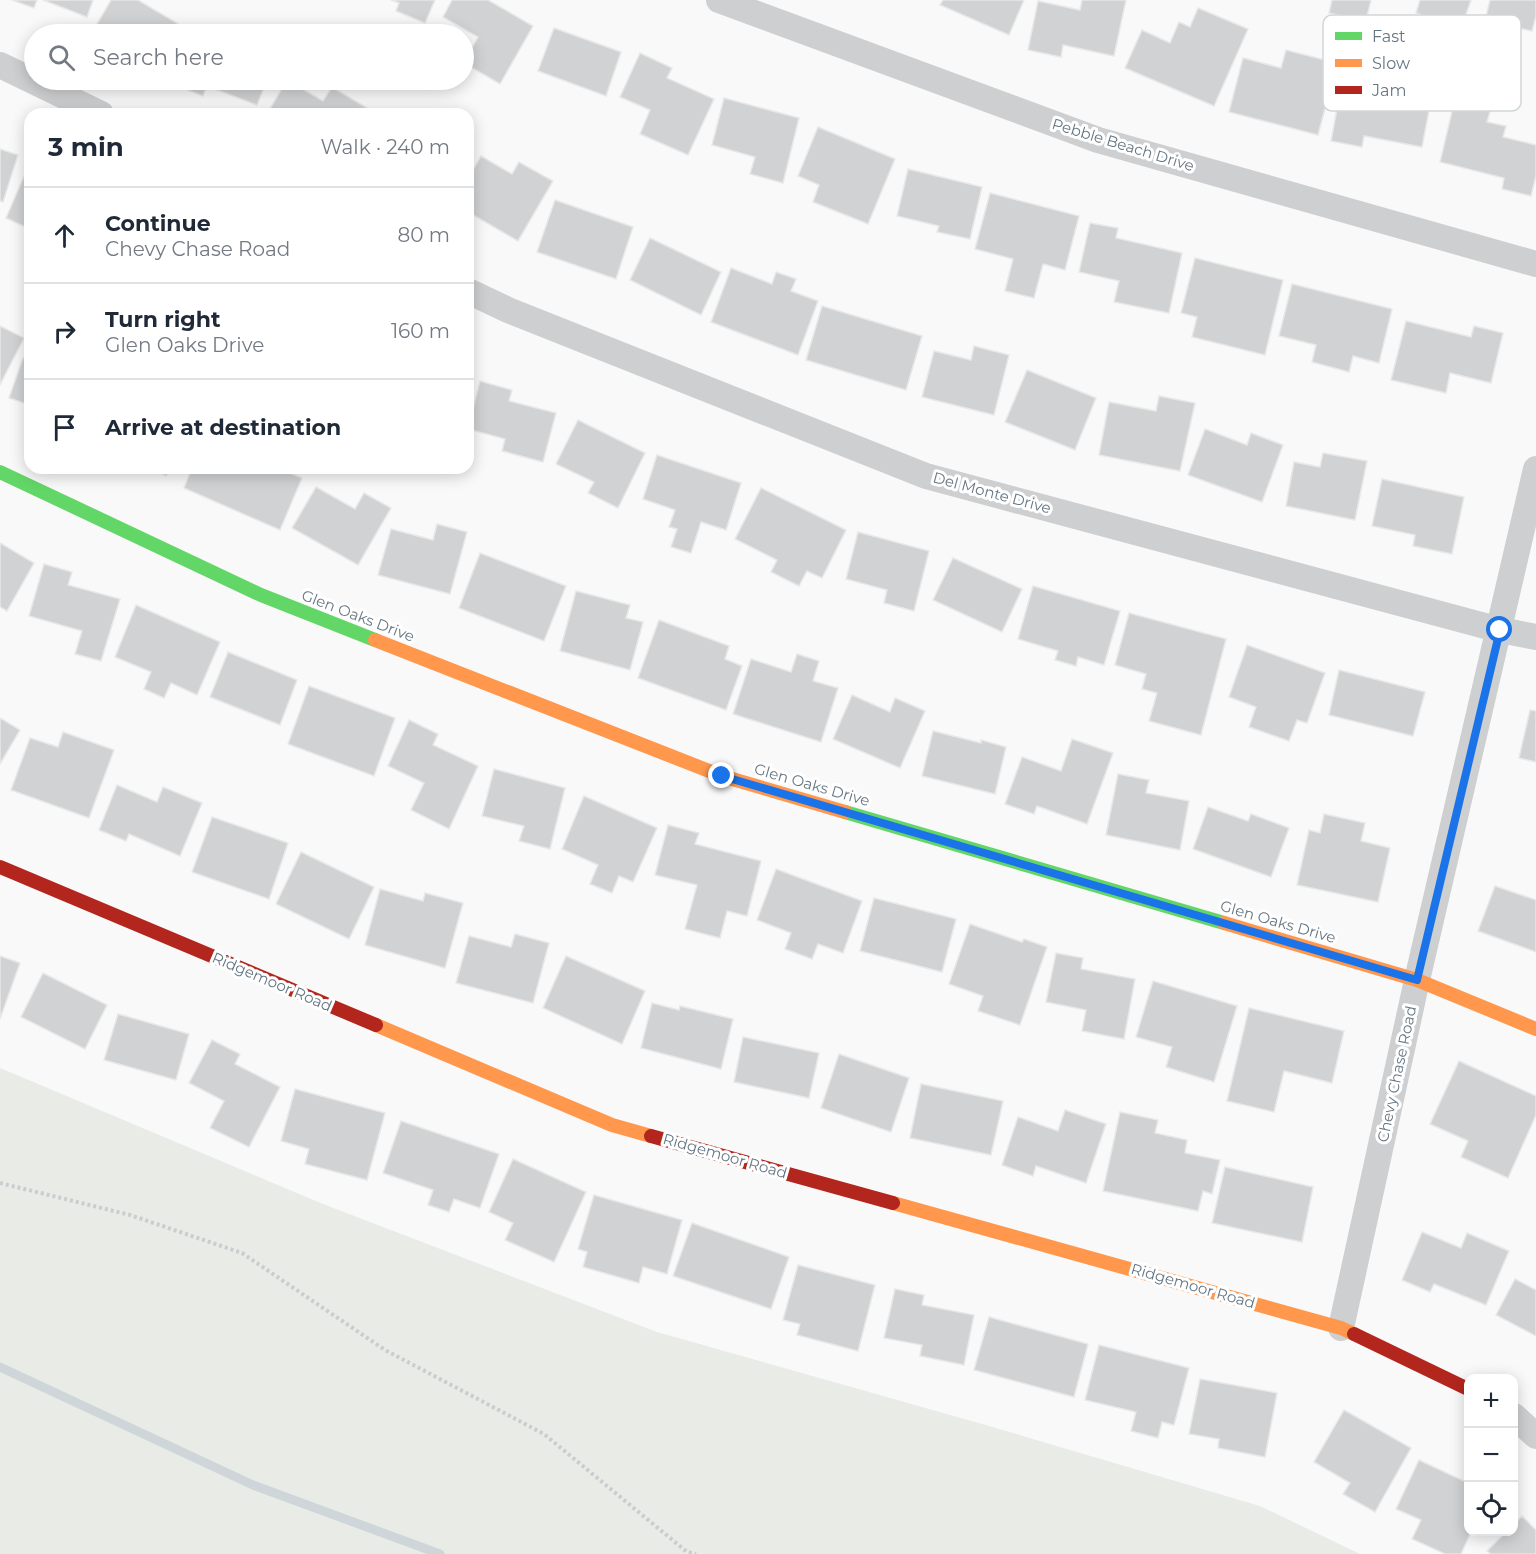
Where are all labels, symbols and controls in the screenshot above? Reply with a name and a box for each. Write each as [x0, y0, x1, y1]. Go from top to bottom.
legend [1323, 15, 1521, 111]
search box [24, 24, 474, 90]
text: Fast [1372, 27, 1406, 46]
icon: search [45, 41, 78, 74]
text: Search here [93, 44, 224, 71]
text: Slow [1372, 54, 1410, 73]
text: Jam [1371, 81, 1406, 100]
street label: Pebble Beach Drive [1050, 114, 1197, 175]
text: 3 min [48, 131, 124, 163]
text: Walk · 240 m [320, 135, 450, 159]
text: Continue [105, 210, 211, 237]
icon: ahead [48, 219, 81, 252]
text: 80 m [398, 223, 450, 247]
text: Chevy Chase Road [105, 237, 290, 261]
text: Turn right [105, 306, 220, 333]
icon: right [48, 315, 81, 348]
text: 160 m [391, 319, 450, 343]
text: Glen Oaks Drive [105, 333, 264, 357]
icon: arrive [48, 411, 81, 444]
text: Arrive at destination [105, 414, 341, 441]
street label: Del Monte Drive [931, 468, 1053, 517]
street label: Glen Oaks Drive [299, 585, 417, 646]
route start [1486, 616, 1512, 642]
street label: Glen Oaks Drive [752, 759, 872, 810]
route end [708, 762, 734, 788]
street label: Glen Oaks Drive [1218, 896, 1338, 947]
street label: Ridgemoor Road [209, 948, 335, 1015]
street label: Chevy Chase Road [1373, 1004, 1420, 1144]
street label: Ridgemoor Road [661, 1129, 789, 1182]
street label: Ridgemoor Road [1129, 1259, 1257, 1312]
map controls [1464, 1374, 1518, 1536]
button: + [1464, 1374, 1518, 1428]
button: − [1464, 1428, 1518, 1482]
button: locate [1464, 1482, 1518, 1536]

